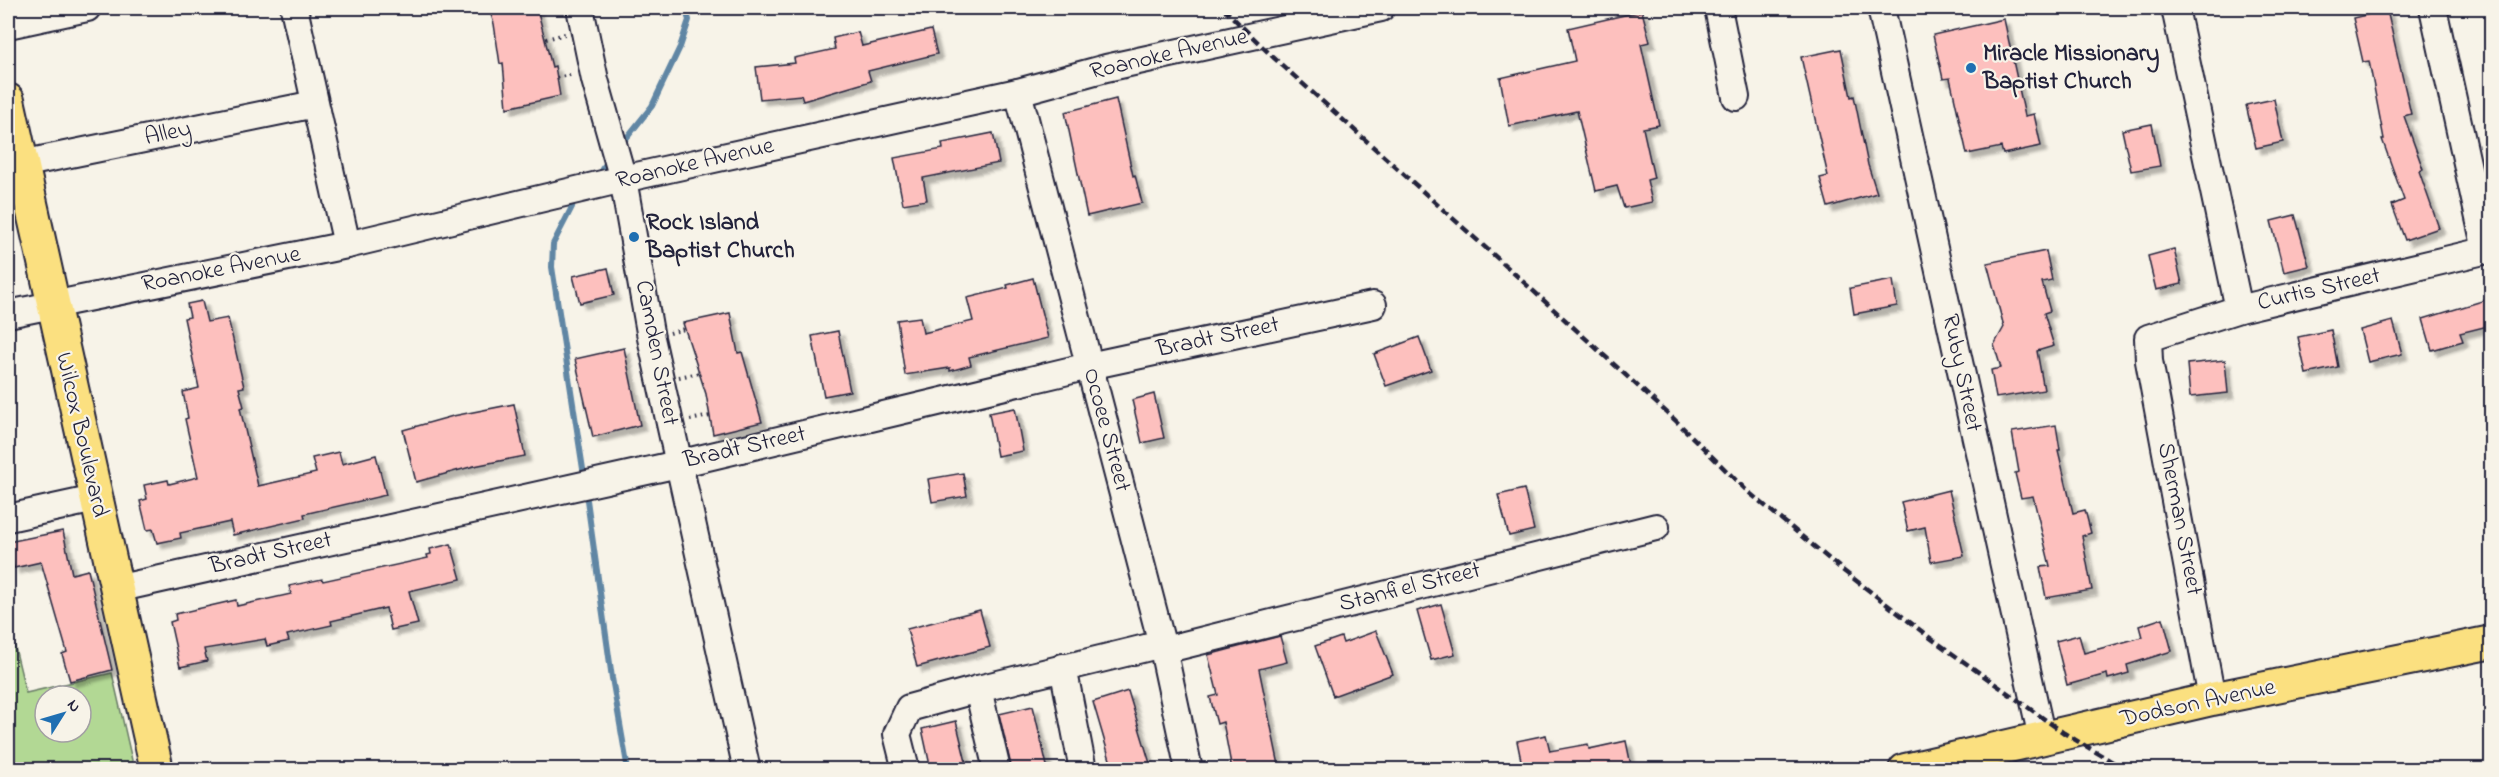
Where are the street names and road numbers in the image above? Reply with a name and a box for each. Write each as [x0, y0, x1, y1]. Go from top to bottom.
street label: Roanoke Avenue [1086, 20, 1252, 90]
street label: Alley [141, 112, 195, 157]
street label: Roanoke Avenue [612, 129, 778, 199]
street label: Roanoke Avenue [138, 237, 304, 303]
street label: Curtis Street [2254, 259, 2384, 321]
street label: Camden Street [625, 277, 687, 429]
street label: Bradt Street [1152, 308, 1283, 368]
street label: Ruby Street [1930, 311, 1991, 435]
street label: Wilcox Boulevard [45, 349, 117, 521]
street label: Ocoee Street [1073, 364, 1139, 496]
street label: Bradt Street [679, 417, 810, 479]
street label: Sherman Street [2147, 440, 2211, 598]
street label: Bradt Street [205, 523, 336, 585]
street label: Stanfiel Street [1335, 553, 1485, 623]
street label: Dodson Avenue [2116, 670, 2279, 738]

